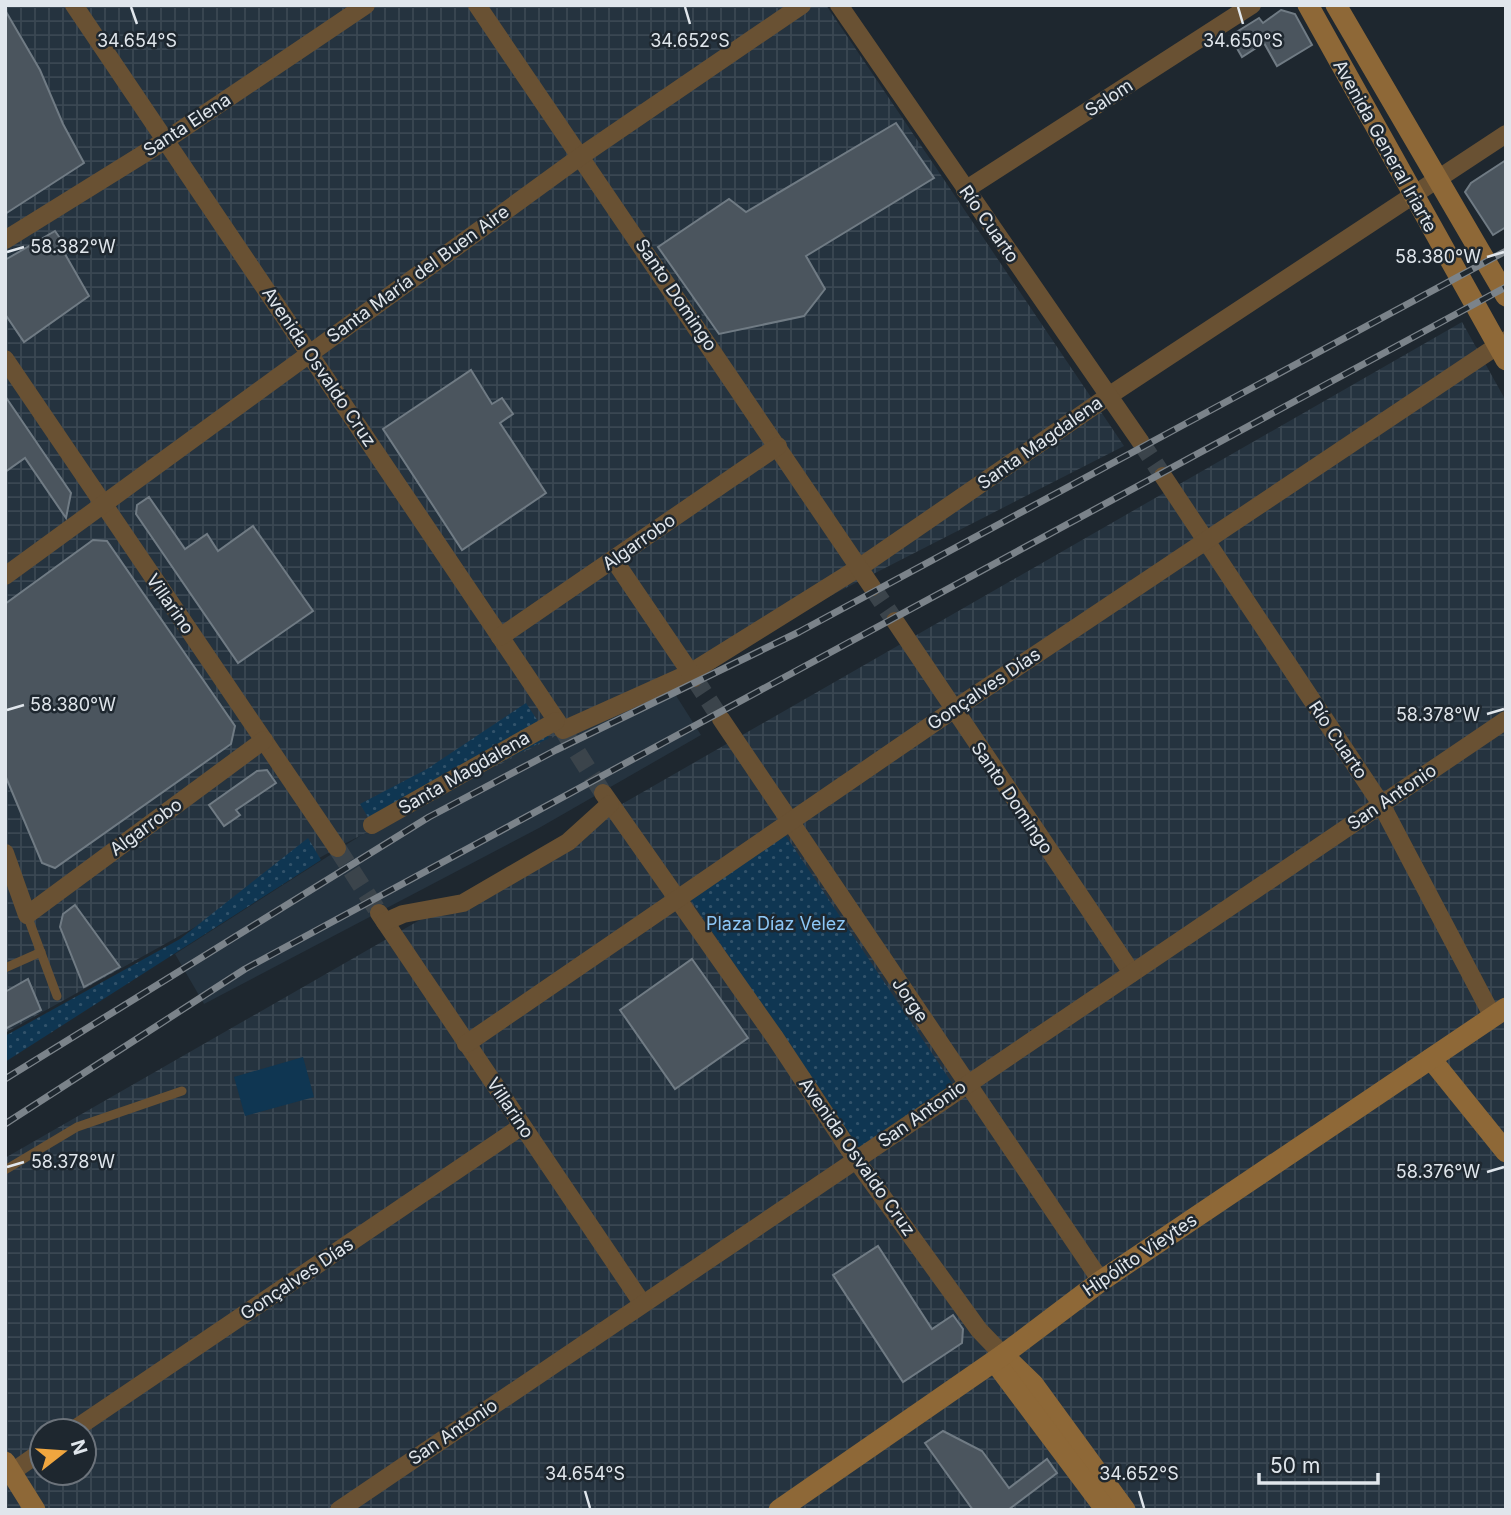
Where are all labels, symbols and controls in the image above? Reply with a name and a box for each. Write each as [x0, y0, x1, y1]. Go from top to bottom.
text: 34.654°S [97, 30, 177, 51]
text: 34.652°S [650, 30, 730, 51]
text: 34.650°S [1203, 30, 1283, 51]
street label: Avenida General Iriarte [1329, 56, 1442, 236]
street label: Salom [1081, 74, 1136, 121]
street label: Santa Elena [139, 89, 234, 161]
street label: Río Cuarto [955, 181, 1024, 266]
street label: Santa María del Buen Aire [323, 201, 513, 347]
street label: Santo Domingo [631, 235, 722, 355]
text: 58.382°W [30, 236, 116, 257]
text: 58.380°W [1395, 246, 1481, 267]
street label: Avenida Osvaldo Cruz [258, 283, 381, 450]
street label: Santa Magdalena [973, 392, 1106, 494]
street label: Algarrobo [598, 509, 679, 574]
street label: Villarino [142, 570, 199, 638]
street label: Gonçalves Días [923, 643, 1044, 734]
text: 58.380°W [30, 694, 116, 715]
street label: Río Cuarto [1305, 697, 1372, 783]
text: 58.378°W [1396, 704, 1480, 725]
street label: Santa Magdalena [395, 727, 533, 819]
street label: Santo Domingo [967, 738, 1058, 858]
street label: San Antonio [1343, 759, 1440, 834]
street label: Algarrobo [106, 793, 186, 860]
park label: Plaza Díaz Velez [706, 913, 846, 934]
street label: Jorge [888, 974, 933, 1026]
street label: Villarino [483, 1073, 538, 1142]
street label: Avenida Osvaldo Cruz [795, 1074, 920, 1240]
street label: San Antonio [874, 1076, 970, 1152]
text: 58.378°W [31, 1151, 115, 1172]
text: 58.376°W [1396, 1161, 1481, 1182]
street label: Hipólito Vieytes [1079, 1209, 1201, 1300]
street label: Gonçalves Días [236, 1233, 357, 1324]
street label: San Antonio [404, 1394, 501, 1469]
north arrow [28, 1417, 98, 1487]
text: N [66, 1437, 92, 1457]
scale bar [1259, 1442, 1378, 1486]
text: 50 m [1270, 1453, 1320, 1478]
text: 34.654°S [545, 1463, 625, 1484]
text: 34.652°S [1099, 1463, 1179, 1484]

